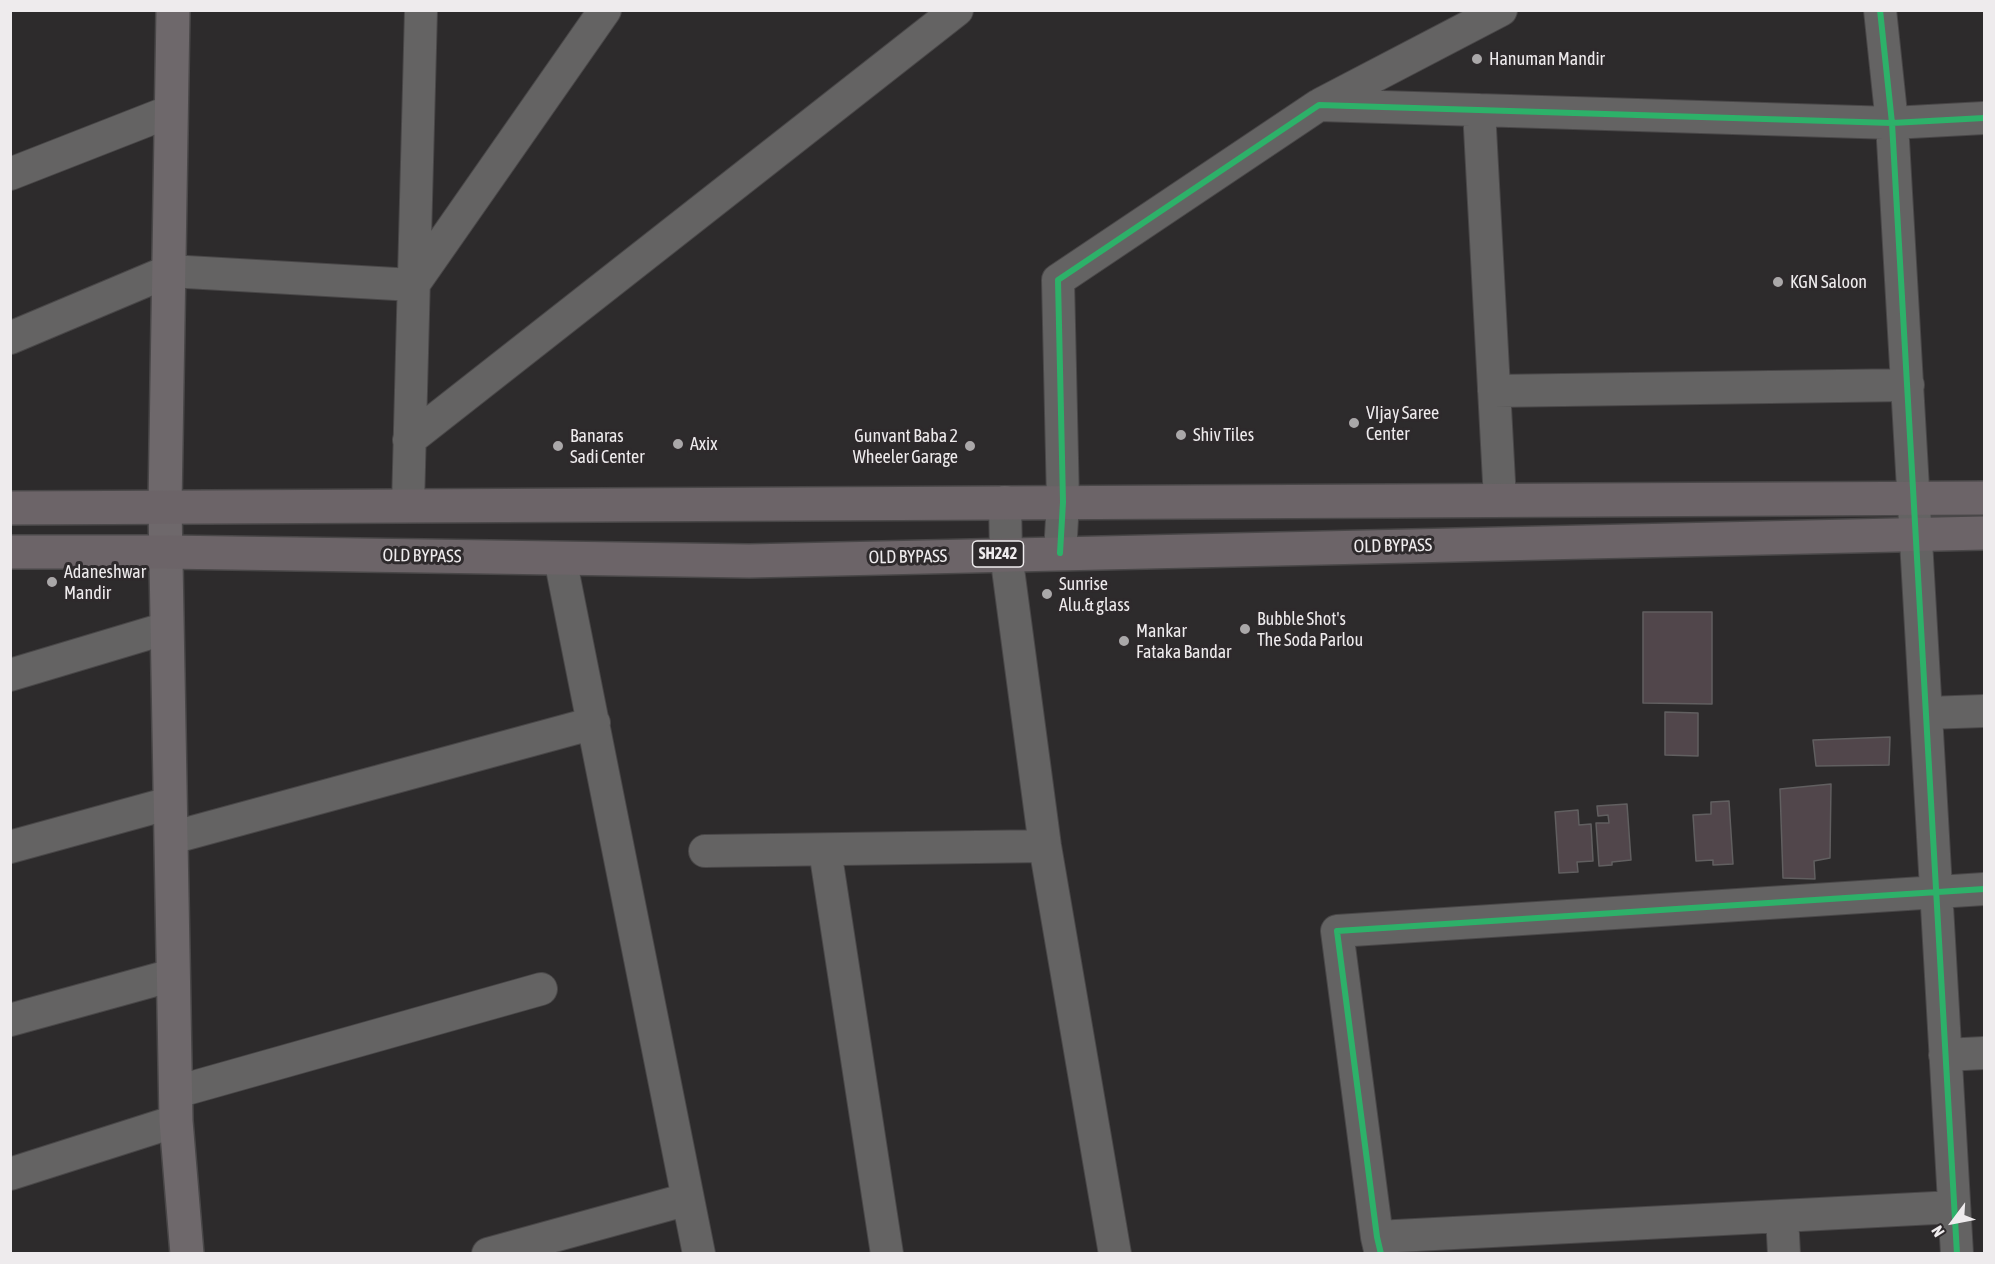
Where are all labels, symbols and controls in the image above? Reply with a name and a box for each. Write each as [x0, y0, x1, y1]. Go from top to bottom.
place label: Hanuman Mandir [1489, 48, 1605, 70]
marker: Hanuman Mandir [1470, 52, 1484, 66]
place label: KGN Saloon [1790, 271, 1867, 293]
marker: KGN Saloon [1771, 275, 1785, 289]
place label: VIjay Saree Center [1366, 402, 1439, 444]
marker: VIjay Saree Center [1347, 416, 1361, 430]
place label: Shiv Tiles [1193, 424, 1254, 446]
place label: Banaras Sadi Center [570, 425, 645, 468]
place label: Gunvant Baba 2 Wheeler Garage [853, 425, 958, 468]
marker: Shiv Tiles [1174, 428, 1188, 442]
place label: Axix [690, 433, 718, 455]
marker: Axix [671, 437, 685, 451]
marker: Banaras Sadi Center [551, 439, 565, 453]
marker: Gunvant Baba 2 Wheeler Garage [963, 439, 977, 453]
street label: OLD BYPASS [1354, 535, 1432, 557]
road number: SH242 [972, 541, 1024, 567]
street label: OLD BYPASS [383, 545, 461, 567]
street label: OLD BYPASS [869, 546, 947, 568]
place label: Adaneshwar Mandir [64, 561, 146, 604]
place label: Sunrise Alu.& glass [1059, 573, 1130, 616]
marker: Adaneshwar Mandir [45, 575, 59, 589]
marker: Sunrise Alu.& glass [1040, 587, 1054, 601]
place label: Bubble Shot's The Soda Parlou [1257, 608, 1363, 650]
place label: Mankar Fataka Bandar [1136, 620, 1231, 662]
marker: Bubble Shot's The Soda Parlou [1238, 622, 1252, 636]
marker: Mankar Fataka Bandar [1117, 634, 1131, 648]
north arrow [1923, 1192, 1983, 1252]
text: N [1928, 1223, 1948, 1240]

